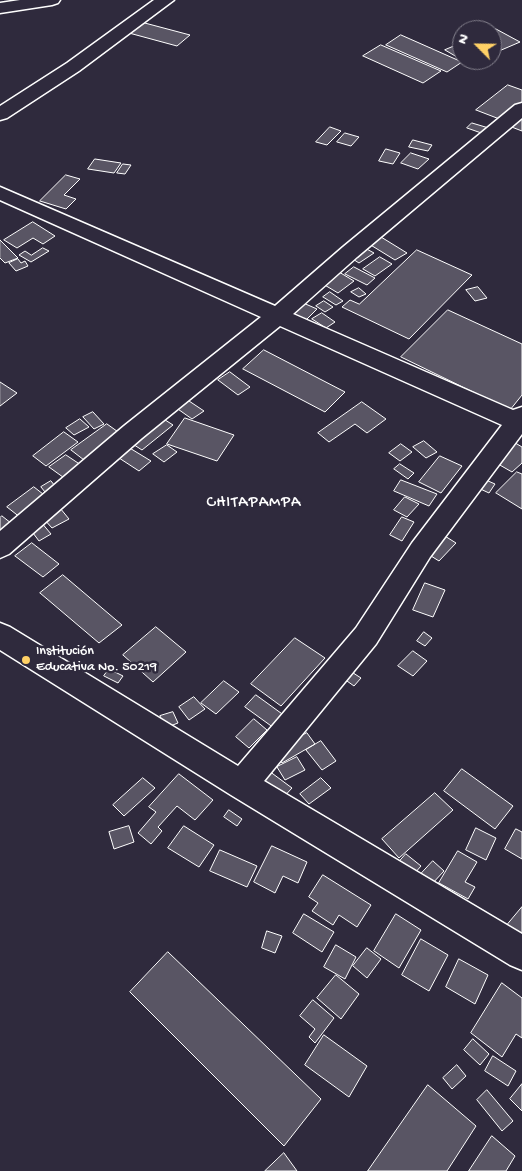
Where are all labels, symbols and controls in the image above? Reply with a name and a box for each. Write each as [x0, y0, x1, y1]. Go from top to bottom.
north arrow [452, 20, 502, 70]
text: N [454, 32, 473, 47]
district label: CHITAPAMPA [205, 494, 303, 514]
place label: Institución Educativa No. 50219 [36, 644, 157, 676]
marker: Institución Educativa No. 50219 [20, 654, 32, 666]

